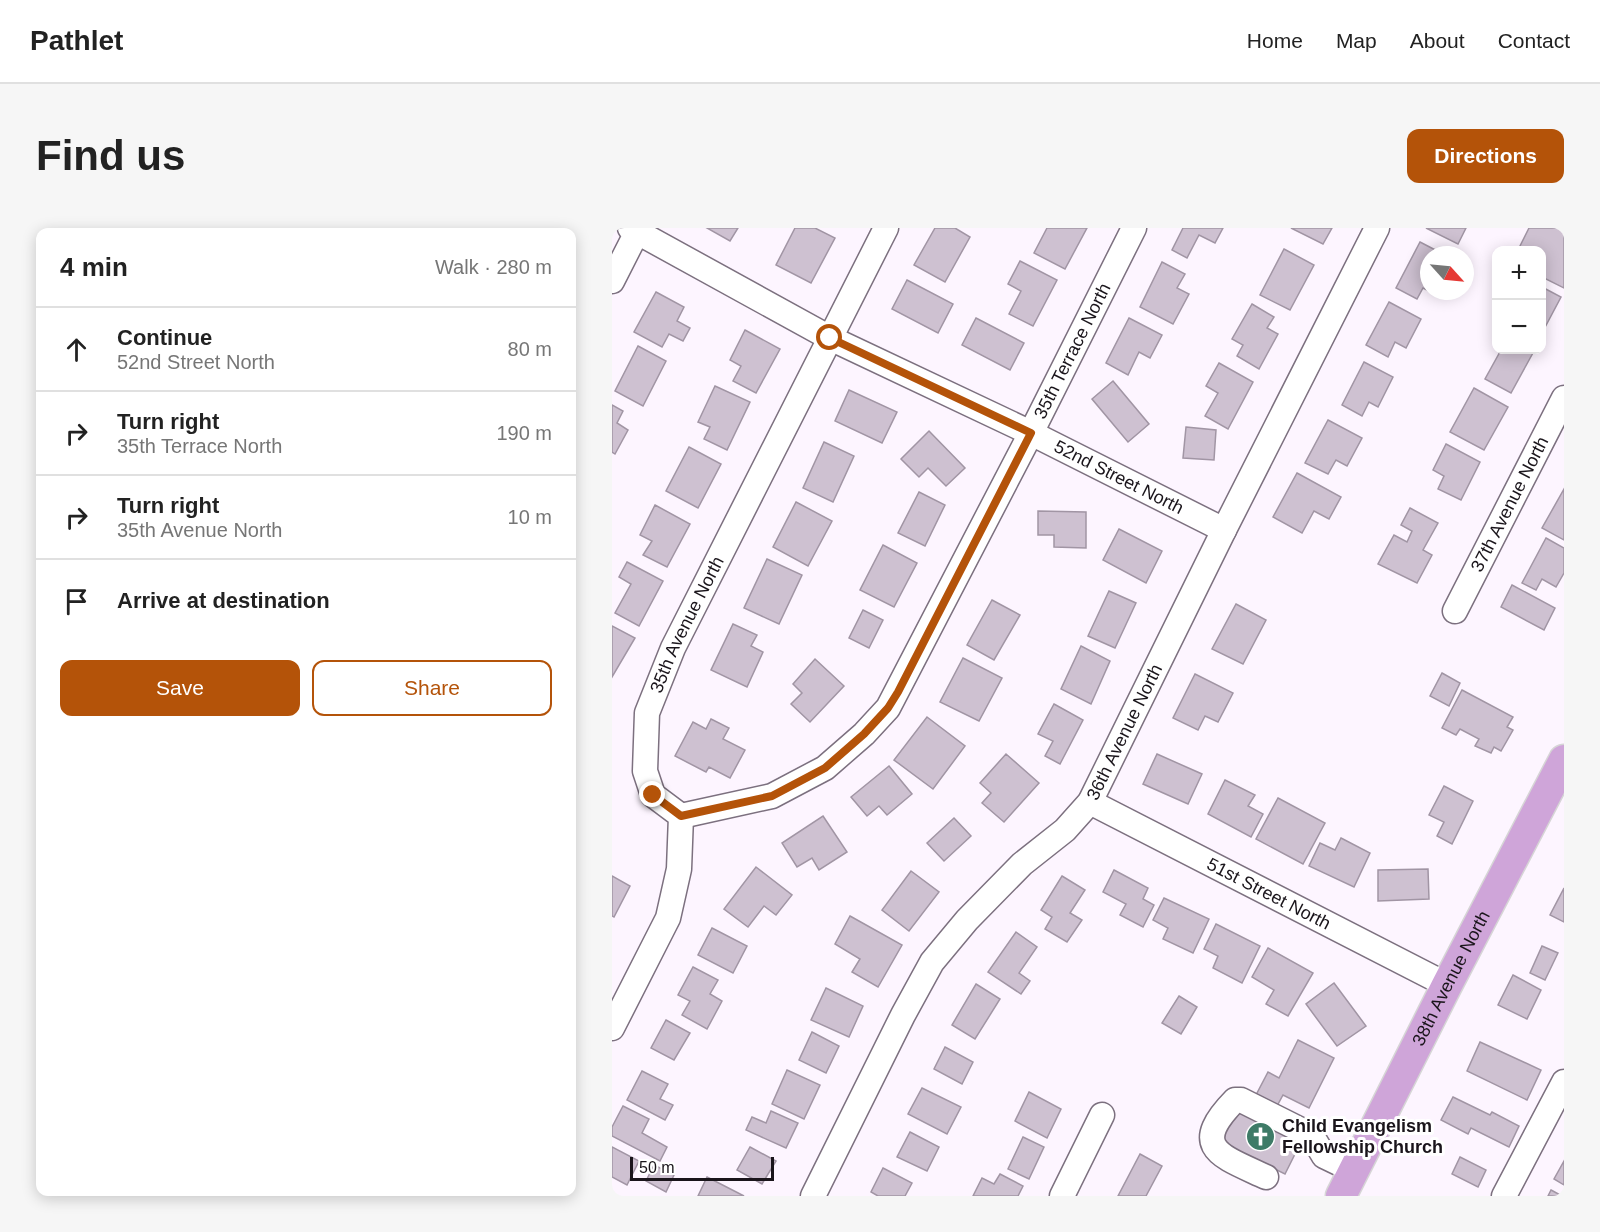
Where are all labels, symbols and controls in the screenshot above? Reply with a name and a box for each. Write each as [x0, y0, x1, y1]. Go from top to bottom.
text: Pathlet [30, 25, 123, 56]
text: Home [1247, 29, 1303, 52]
text: Map [1336, 29, 1377, 52]
text: About [1410, 29, 1465, 52]
text: Contact [1498, 29, 1570, 52]
button: Directions [1407, 129, 1564, 183]
text: Find us [36, 132, 185, 179]
north arrow [1420, 246, 1474, 300]
map controls [1492, 246, 1546, 354]
button: + [1492, 246, 1546, 300]
text: 4 min [60, 252, 128, 282]
text: Walk · 280 m [435, 256, 552, 278]
street label: 35th Terrace North [1030, 280, 1115, 422]
button: − [1492, 300, 1546, 354]
route start [816, 324, 842, 350]
text: Continue [117, 325, 212, 350]
icon: ahead [60, 333, 93, 366]
text: 80 m [508, 338, 552, 360]
text: 52nd Street North [117, 351, 275, 373]
text: Turn right [117, 409, 219, 434]
icon: right [60, 417, 93, 450]
text: 190 m [496, 422, 552, 444]
street label: 37th Avenue North [1467, 433, 1552, 575]
text: 35th Terrace North [117, 435, 282, 457]
street label: 52nd Street North [1051, 436, 1187, 518]
text: Turn right [117, 493, 219, 518]
icon: right [60, 501, 93, 534]
text: 10 m [508, 506, 552, 528]
text: 35th Avenue North [117, 519, 282, 541]
street label: 35th Avenue North [646, 553, 728, 696]
icon: arrive [60, 585, 93, 618]
text: Arrive at destination [117, 588, 330, 613]
button: Save [60, 660, 300, 716]
button: Share [312, 660, 552, 716]
street label: 36th Avenue North [1083, 661, 1166, 803]
route end [639, 781, 665, 807]
street label: 51st Street North [1204, 854, 1334, 934]
street label: 38th Avenue North [1408, 907, 1494, 1049]
place label: Child Evangelism Fellowship Church [1282, 1116, 1443, 1157]
church icon: Child Evangelism Fellowship Church [1245, 1120, 1277, 1152]
scale bar [630, 1154, 774, 1182]
text: 50 m [639, 1159, 675, 1176]

